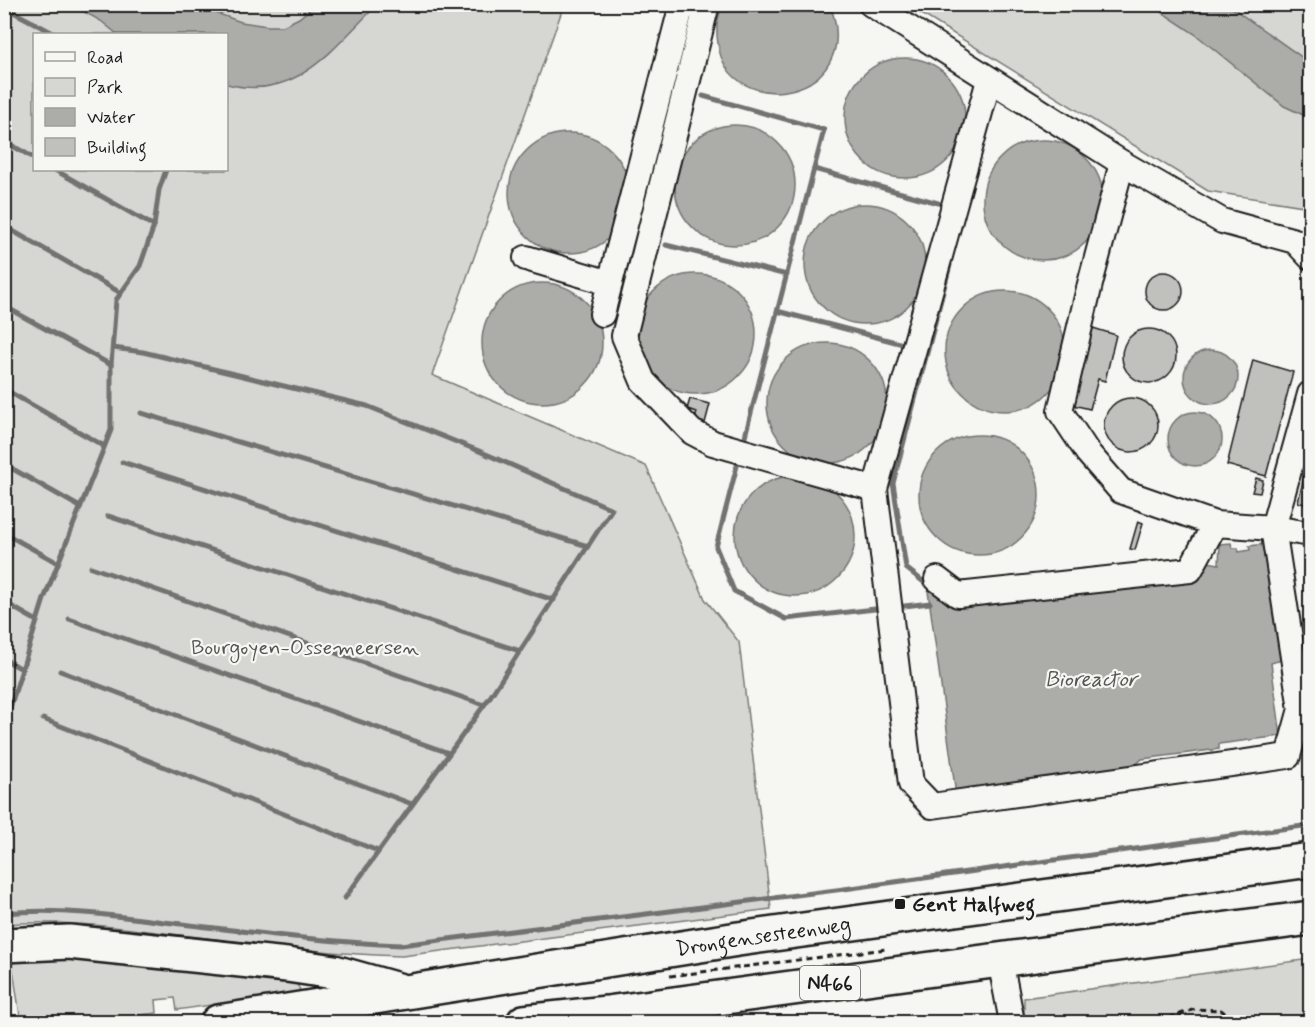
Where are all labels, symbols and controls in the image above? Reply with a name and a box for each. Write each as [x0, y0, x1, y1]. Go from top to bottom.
legend [33, 33, 228, 171]
text: Road [87, 46, 123, 70]
text: Park [87, 76, 123, 100]
text: Water [87, 106, 136, 130]
text: Building [87, 136, 147, 162]
park label: Bourgoyen-Ossemeersen [191, 634, 420, 663]
water label: Bioreactor [1045, 666, 1140, 694]
place label: Gent Halfweg [912, 891, 1035, 921]
marker: Gent Halfweg [893, 897, 907, 911]
street label: Drongensesteenweg [674, 911, 853, 964]
road number: N466 [800, 966, 860, 1000]

